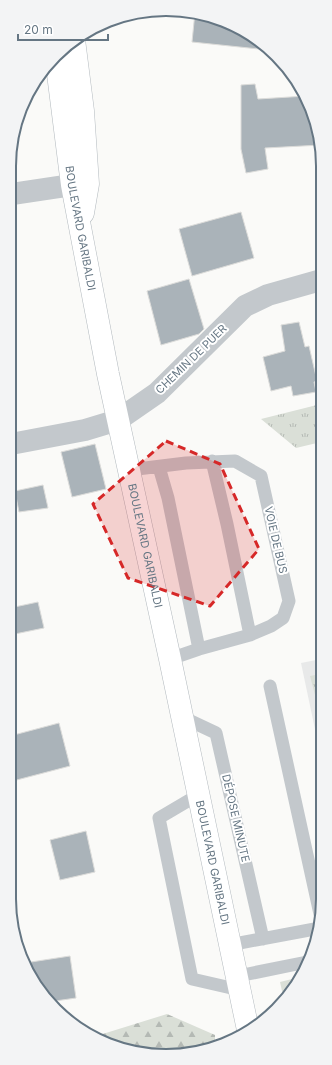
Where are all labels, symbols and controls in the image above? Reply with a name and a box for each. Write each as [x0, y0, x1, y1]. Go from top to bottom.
scale bar [18, 16, 108, 42]
text: 20 m [24, 22, 53, 37]
street label: BOULEVARD GARIBALDI [63, 165, 99, 292]
street label: CHEMIN DE PUER [152, 321, 230, 397]
street label: BOULEVARD GARIBALDI [125, 482, 166, 609]
street label: VOIE DE BUS [261, 505, 291, 575]
street label: DÉPOSE MINUTE [219, 773, 253, 863]
street label: BOULEVARD GARIBALDI [193, 799, 233, 926]

